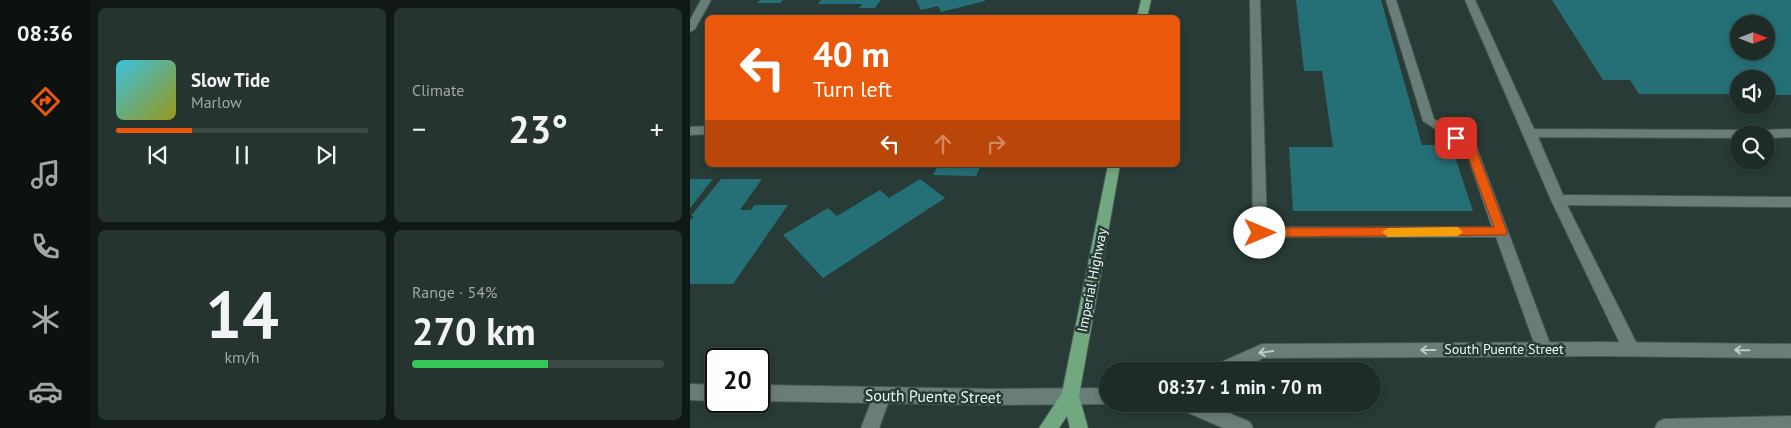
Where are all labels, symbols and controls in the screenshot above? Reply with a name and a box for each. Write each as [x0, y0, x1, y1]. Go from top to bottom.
north arrow [1730, 15, 1775, 60]
map controls [1730, 15, 1775, 170]
text: 08:36 [17, 19, 73, 47]
text: 40 m [813, 31, 890, 77]
icon: left [730, 35, 795, 100]
text: Slow Tide [191, 68, 270, 92]
button: sound [1730, 70, 1775, 115]
text: Turn left [813, 75, 892, 103]
text: Climate [412, 80, 464, 100]
icon: directions [28, 84, 63, 119]
text: Marlow [191, 92, 242, 112]
text: 23° [508, 104, 568, 153]
text: − [412, 110, 426, 147]
text: + [650, 110, 664, 147]
pin [1435, 117, 1477, 159]
icon: arrive [1442, 124, 1470, 152]
button: search [1730, 125, 1775, 170]
icon: left [876, 130, 904, 158]
icon: ahead [929, 130, 957, 158]
icon: right [982, 130, 1010, 158]
icon: previous [144, 141, 172, 169]
icon: pause [228, 141, 256, 169]
icon: next [312, 141, 340, 169]
icon: music [28, 157, 63, 192]
position arrow [1233, 206, 1285, 258]
street label: Imperial Highway [1073, 226, 1111, 334]
icon: phone [28, 229, 63, 264]
text: 14 [205, 272, 279, 356]
text: Range · 54% [412, 282, 497, 302]
icon: climate [28, 302, 63, 337]
text: 270 km [412, 306, 536, 355]
street label: South Puente Street [1444, 340, 1564, 358]
one-way arrow [1420, 345, 1436, 355]
one-way arrow [1735, 345, 1751, 355]
text: km/h [224, 347, 260, 367]
speed limit sign: 20 [705, 348, 770, 413]
one-way arrow [1258, 348, 1274, 358]
icon: car [28, 374, 63, 409]
text: 08:37 · 1 min · 70 m [1158, 375, 1322, 399]
street label: South Puente Street [865, 385, 1002, 407]

